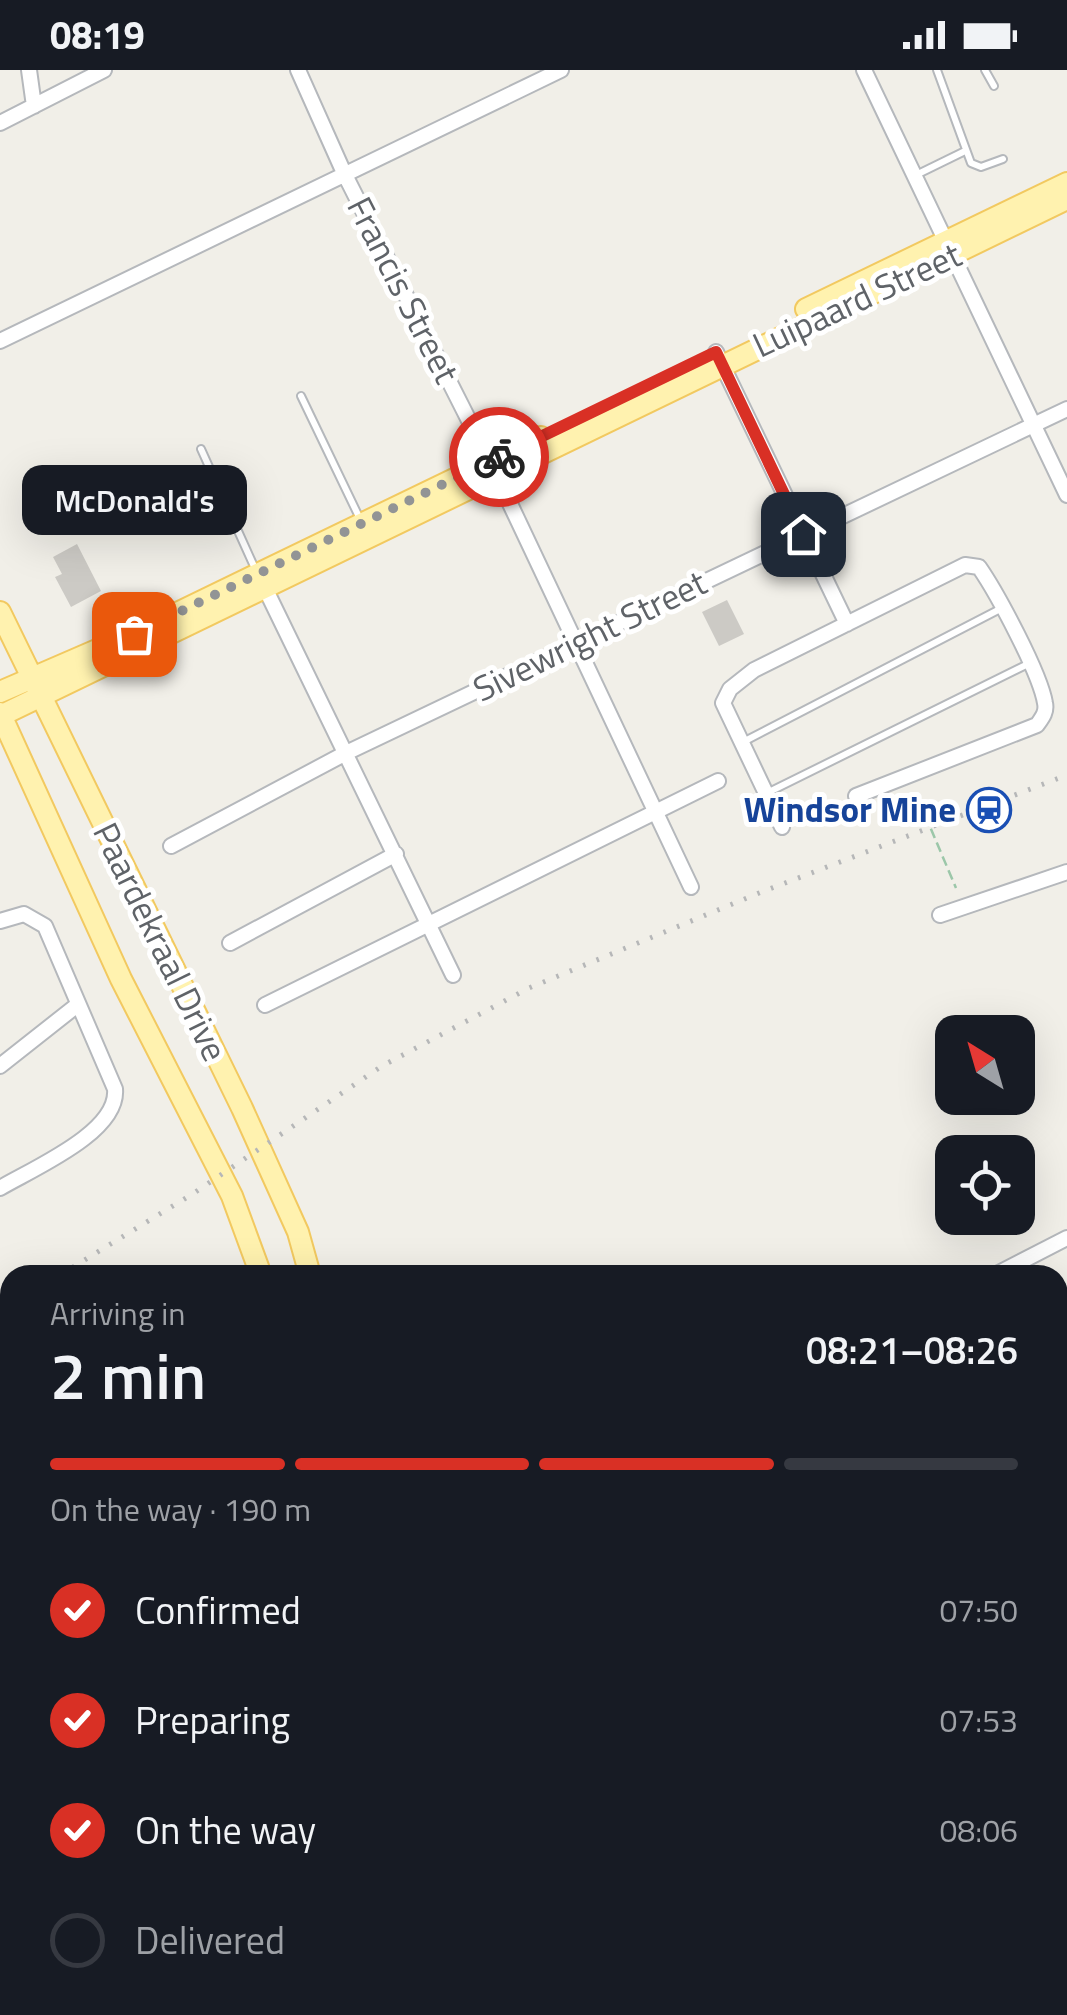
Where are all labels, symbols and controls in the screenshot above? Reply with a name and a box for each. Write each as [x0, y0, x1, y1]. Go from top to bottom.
text: 08:19 [50, 6, 145, 64]
street label: Francis Street [334, 187, 474, 392]
street label: Luipaard Street [743, 227, 970, 371]
courier [449, 407, 549, 507]
icon: bike [472, 430, 527, 485]
callout: McDonald's [22, 464, 246, 534]
text: McDonald's [55, 476, 214, 524]
pin [761, 492, 846, 577]
icon: home [776, 507, 831, 562]
street label: Sivewright Street [464, 555, 716, 715]
pin [92, 592, 177, 677]
icon: bag [107, 607, 162, 662]
place label: Windsor Mine [744, 782, 956, 836]
station icon: Windsor Mine [966, 787, 1012, 833]
street label: Paardekraal Drive [80, 813, 242, 1070]
north arrow [935, 1015, 1035, 1115]
map controls [935, 1015, 1035, 1235]
button: locate [935, 1135, 1035, 1235]
text: Arriving in [50, 1289, 186, 1337]
text: 08:21–08:26 [806, 1321, 1018, 1379]
text: 2 min [50, 1325, 206, 1424]
text: On the way · 190 m [50, 1485, 311, 1533]
text: Confirmed [135, 1581, 301, 1639]
icon: check [50, 1583, 105, 1638]
text: 07:50 [939, 1586, 1018, 1634]
text: Preparing [135, 1691, 290, 1749]
icon: check [50, 1693, 105, 1748]
text: 07:53 [939, 1696, 1018, 1744]
text: On the way [135, 1801, 316, 1859]
icon: check [50, 1803, 105, 1858]
text: 08:06 [939, 1806, 1018, 1854]
text: Delivered [135, 1911, 285, 1969]

